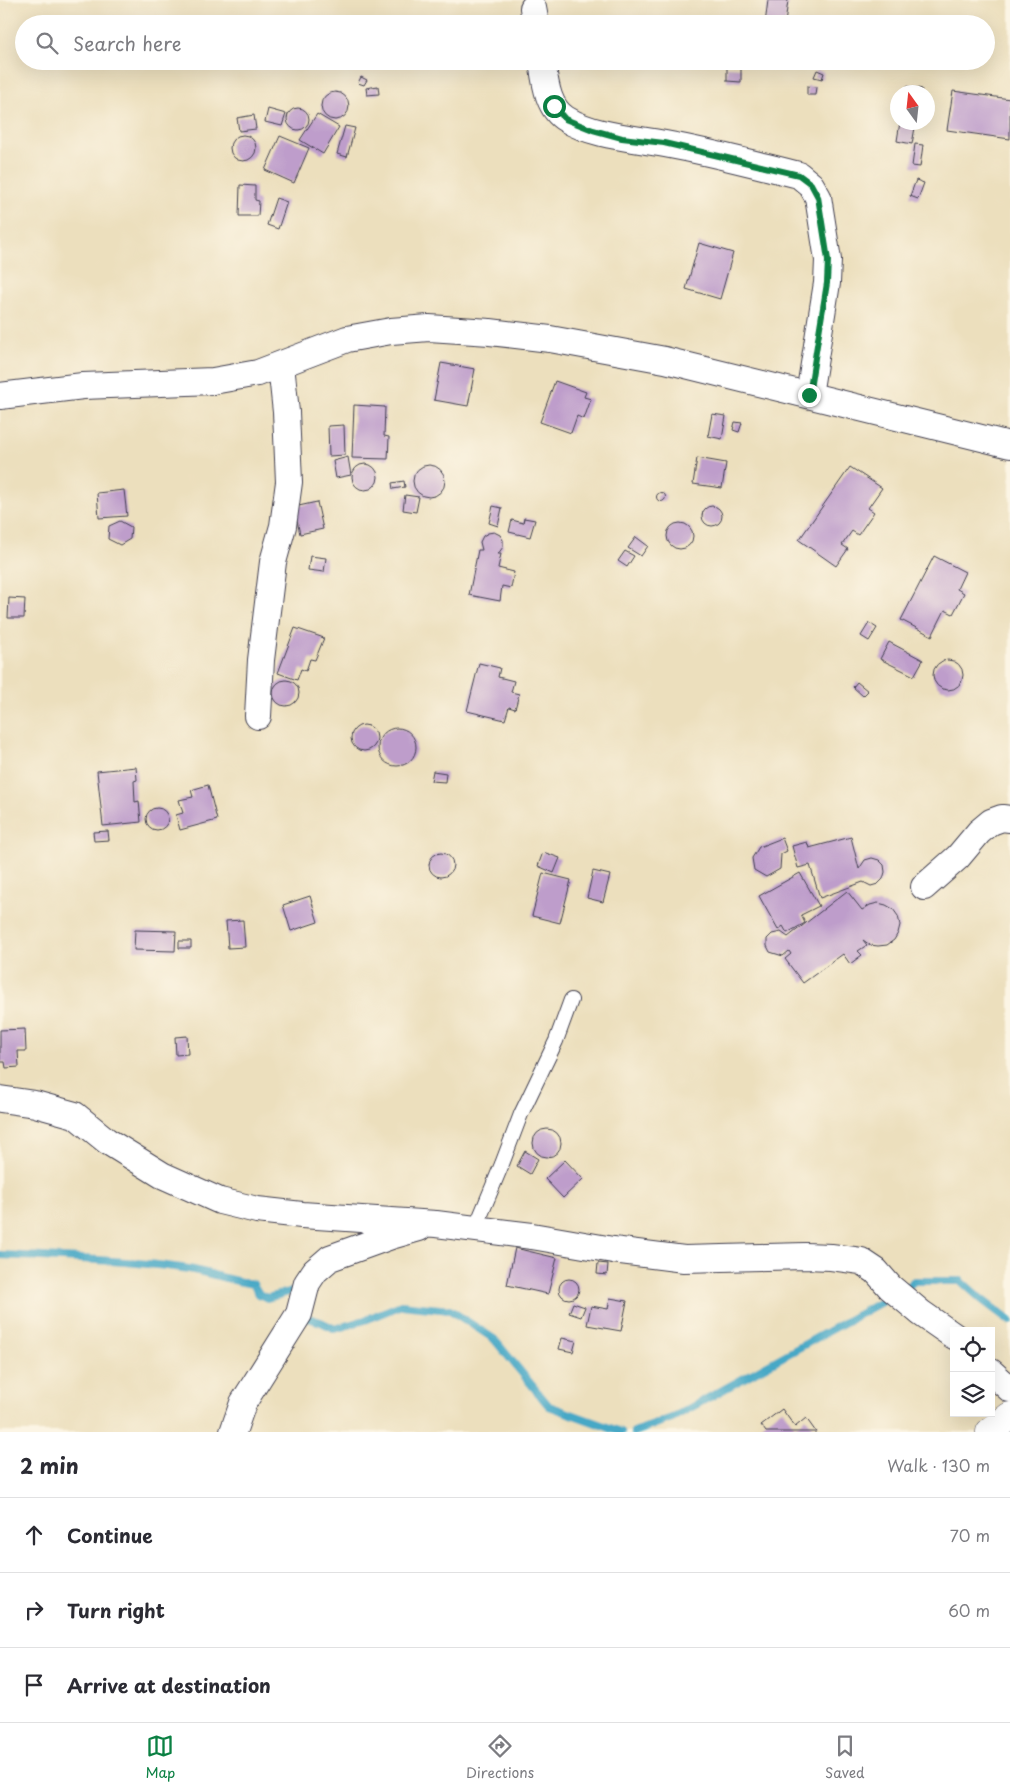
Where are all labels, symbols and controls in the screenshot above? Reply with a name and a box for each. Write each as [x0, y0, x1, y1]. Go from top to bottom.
search box [15, 15, 995, 70]
icon: search [33, 29, 61, 57]
text: Search here [73, 29, 182, 57]
north arrow [890, 85, 935, 130]
route start [543, 95, 566, 118]
route end [798, 384, 821, 407]
map controls [950, 1327, 995, 1417]
button: locate [950, 1327, 995, 1372]
button: layers [950, 1372, 995, 1417]
text: 2 min [20, 1449, 79, 1481]
text: Walk · 130 m [887, 1453, 990, 1477]
icon: ahead [20, 1521, 48, 1549]
text: Continue [67, 1521, 153, 1549]
text: 70 m [950, 1523, 990, 1547]
icon: right [20, 1596, 48, 1624]
text: Turn right [67, 1596, 165, 1624]
text: 60 m [948, 1598, 990, 1622]
icon: arrive [20, 1671, 48, 1699]
text: Arrive at destination [67, 1671, 271, 1699]
tab: Map [145, 1732, 175, 1783]
tab: Directions [466, 1732, 534, 1783]
tab: Saved [825, 1732, 865, 1783]

